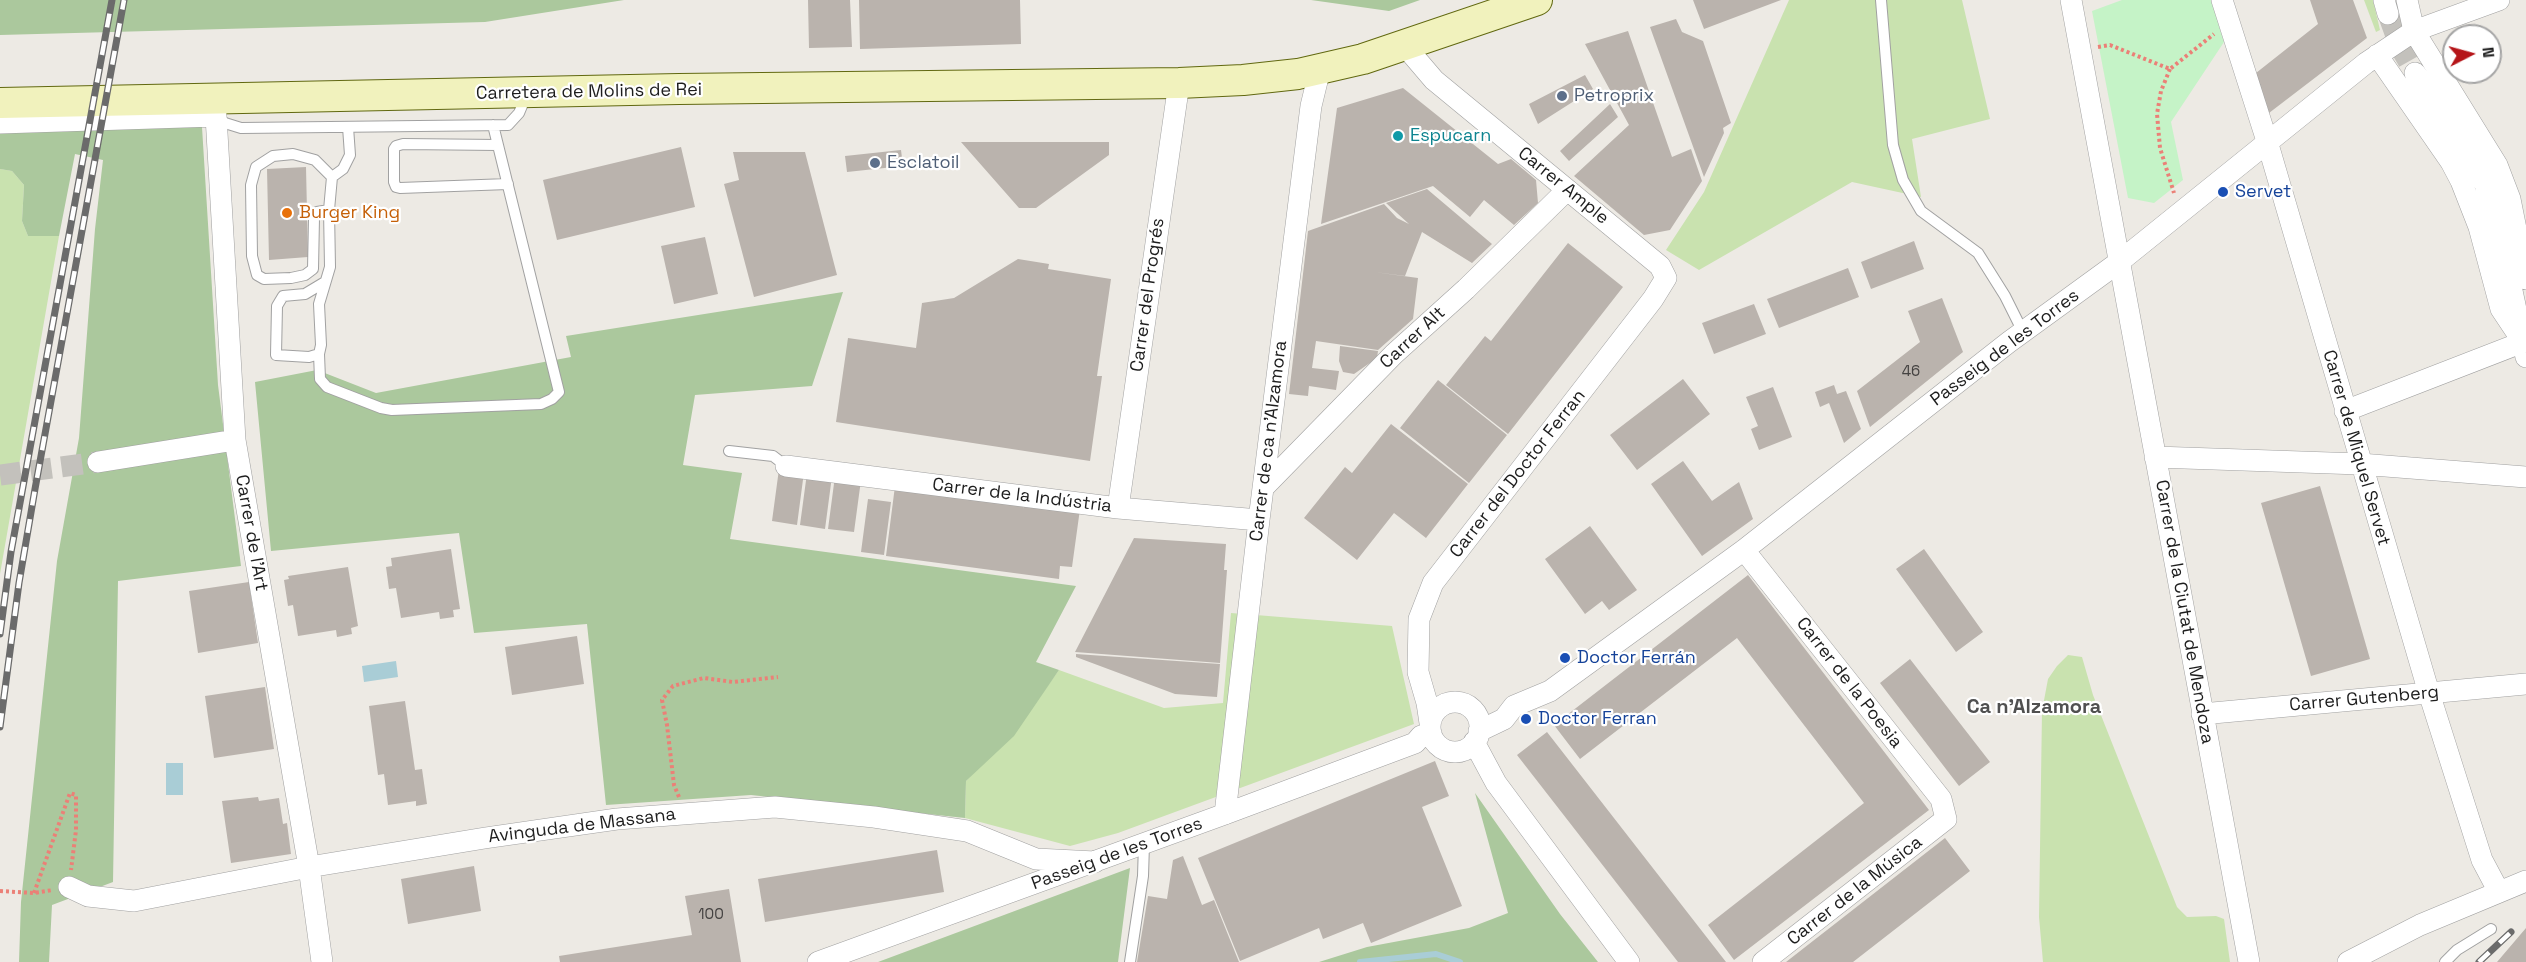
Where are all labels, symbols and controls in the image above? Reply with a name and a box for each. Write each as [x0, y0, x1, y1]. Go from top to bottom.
north arrow [2442, 24, 2502, 84]
text: N [2477, 46, 2499, 59]
street label: Carretera de Molins de Rei [476, 79, 702, 105]
place label: Petroprix [1574, 85, 1654, 107]
marker: Petroprix [1555, 89, 1569, 103]
place label: Espucarn [1410, 125, 1491, 147]
marker: Espucarn [1391, 129, 1405, 143]
street label: Carrer Ample [1513, 143, 1613, 229]
place label: Esclatoil [887, 152, 959, 174]
marker: Esclatoil [868, 156, 882, 170]
place label: Servet [2235, 181, 2291, 203]
marker: Servet [2216, 185, 2230, 199]
place label: Burger King [299, 202, 400, 224]
marker: Burger King [280, 206, 294, 220]
street label: Carrer del Progrés [1127, 217, 1169, 373]
street label: Passeig de les Torres [1926, 285, 2084, 411]
street label: Carrer Alt [1376, 302, 1450, 374]
street label: Carrer de ca n'Alzamora [1246, 339, 1292, 543]
street label: Carrer de Miquel Servet [2318, 348, 2394, 548]
house number: 46 [1902, 363, 1920, 381]
street label: Carrer del Doctor Ferran [1446, 386, 1590, 562]
street label: Carrer de l'Art [230, 473, 272, 593]
street label: Carrer de la Indústria [931, 474, 1113, 518]
street label: Carrer de la Ciutat de Mendoza [2150, 478, 2218, 746]
street label: Carrer de la Poesia [1791, 613, 1907, 753]
place label: Doctor Ferrán [1577, 647, 1696, 669]
marker: Doctor Ferrán [1558, 651, 1572, 665]
street label: Carrer Gutenberg [2288, 682, 2440, 716]
district label: Ca n'Alzamora [1967, 696, 2101, 720]
place label: Doctor Ferran [1538, 708, 1657, 730]
marker: Doctor Ferran [1519, 712, 1533, 726]
street label: Avinguda de Massana [487, 804, 677, 848]
street label: Passeig de les Torres [1029, 813, 1205, 895]
street label: Carrer de la Música [1783, 832, 1927, 950]
house number: 100 [698, 906, 724, 924]

